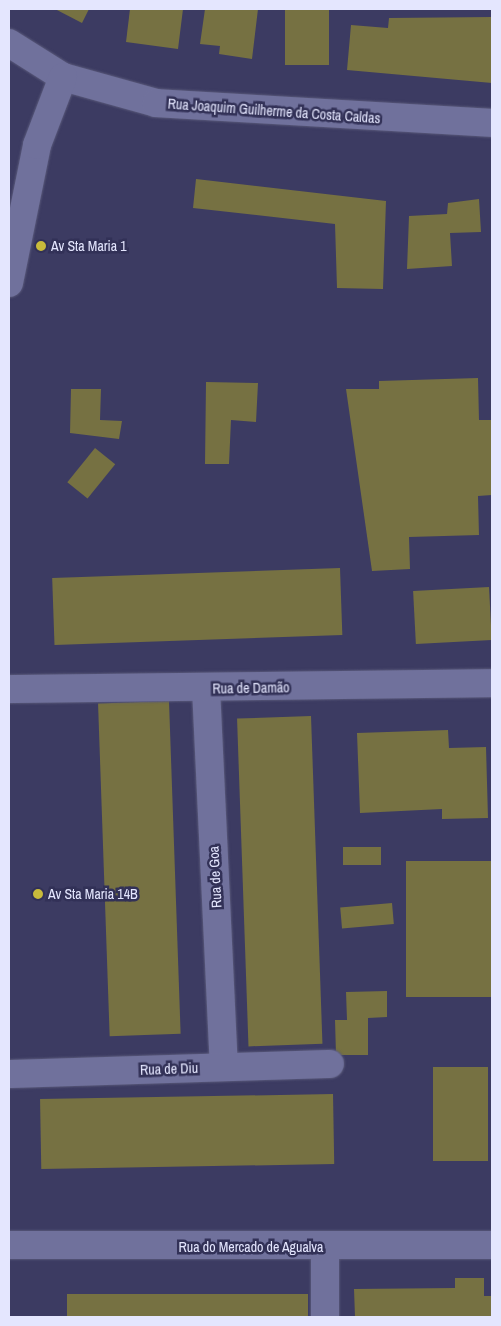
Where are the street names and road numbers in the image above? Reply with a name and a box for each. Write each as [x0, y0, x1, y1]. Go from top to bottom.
street label: Rua Joaquim Guilherme da Costa Caldas [167, 95, 381, 127]
street label: Rua de Damão [212, 679, 290, 697]
street label: Rua de Goa [205, 846, 225, 908]
street label: Rua de Diu [140, 1060, 198, 1078]
street label: Rua do Mercado de Agualva [178, 1239, 324, 1255]

